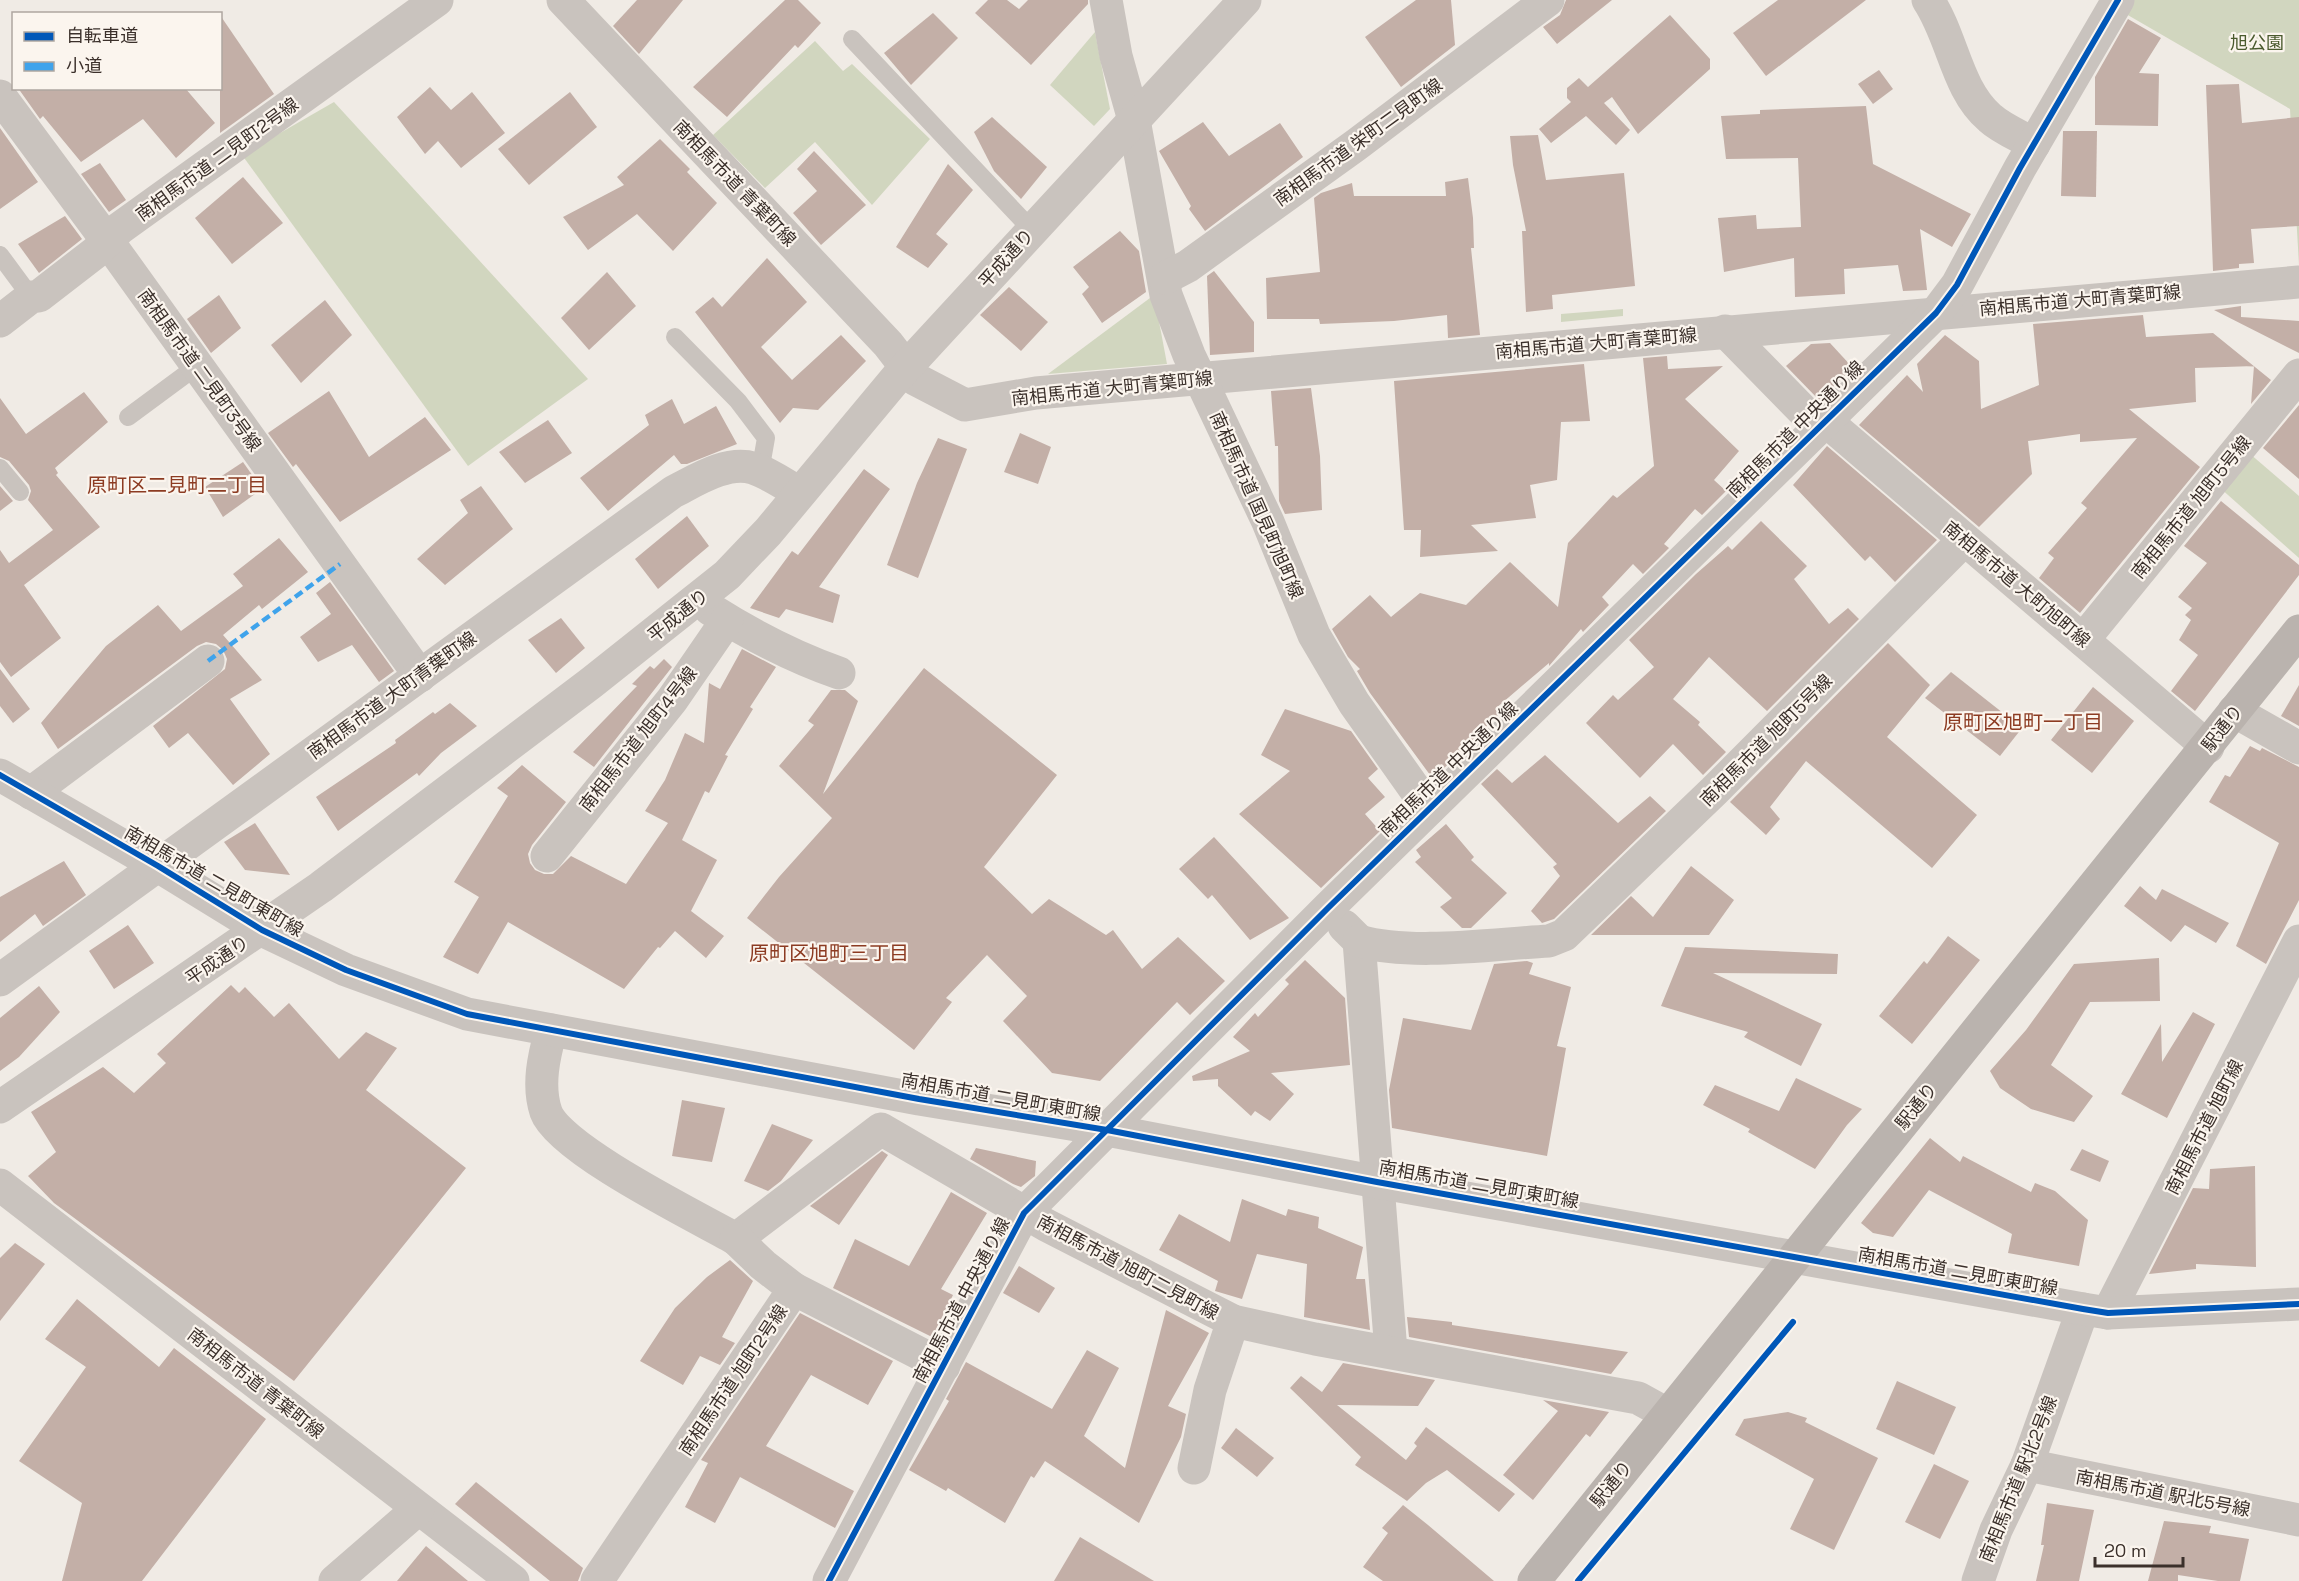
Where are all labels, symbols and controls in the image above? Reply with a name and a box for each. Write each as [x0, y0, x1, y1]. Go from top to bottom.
legend [12, 12, 222, 90]
text: 自転車道 [66, 24, 138, 47]
park label: 旭公園 [2230, 31, 2284, 54]
text: 小道 [66, 54, 102, 77]
street label: 南相馬市道 栄町二見町線 [1269, 73, 1447, 211]
street label: 南相馬市道 二見町2号線 [131, 92, 303, 226]
street label: 南相馬市道 青葉町線 [669, 115, 801, 251]
street label: 平成通り [973, 224, 1039, 292]
street label: 南相馬市道 大町青葉町線 [1978, 280, 2182, 320]
street label: 南相馬市道 二見町3号線 [133, 284, 267, 456]
street label: 南相馬市道 大町青葉町線 [1494, 323, 1698, 363]
street label: 南相馬市道 中央通り線 [1722, 356, 1868, 502]
street label: 南相馬市道 大町青葉町線 [1010, 366, 1214, 410]
street label: 南相馬市道 国見町旭町線 [1205, 408, 1309, 602]
street label: 南相馬市道 旭町5号線 [2126, 431, 2256, 583]
district label: 原町区二見町二丁目 [87, 472, 267, 498]
street label: 南相馬市道 大町旭町線 [1939, 516, 2095, 652]
street label: 平成通り [643, 583, 713, 647]
street label: 南相馬市道 大町青葉町線 [303, 626, 481, 764]
street label: 南相馬市道 旭町4号線 [574, 662, 702, 816]
street label: 南相馬市道 旭町5号線 [1695, 669, 1837, 811]
street label: 南相馬市道 中央通り線 [1374, 697, 1522, 841]
street label: 駅通り [2196, 700, 2248, 756]
district label: 原町区旭町一丁目 [1943, 709, 2103, 735]
street label: 南相馬市道 二見町東町線 [121, 820, 307, 942]
street label: 平成通り [181, 930, 253, 990]
district label: 原町区旭町三丁目 [749, 940, 909, 966]
street label: 南相馬市道 旭町線 [2160, 1056, 2248, 1198]
street label: 南相馬市道 二見町東町線 [899, 1068, 1103, 1126]
street label: 駅通り [1890, 1078, 1942, 1134]
street label: 南相馬市道 二見町東町線 [1377, 1155, 1581, 1213]
street label: 南相馬市道 旭町二見町線 [1033, 1209, 1223, 1325]
street label: 南相馬市道 中央通り線 [908, 1213, 1014, 1387]
street label: 南相馬市道 二見町東町線 [1856, 1242, 2060, 1300]
street label: 南相馬市道 旭町2号線 [674, 1300, 792, 1460]
street label: 南相馬市道 青葉町線 [183, 1323, 329, 1443]
street label: 南相馬市道 駅北2号線 [1974, 1392, 2062, 1566]
street label: 駅通り [1585, 1456, 1637, 1512]
street label: 南相馬市道 駅北5号線 [2074, 1465, 2252, 1521]
scale bar [2095, 1530, 2184, 1568]
text: 20 m [2104, 1539, 2147, 1562]

